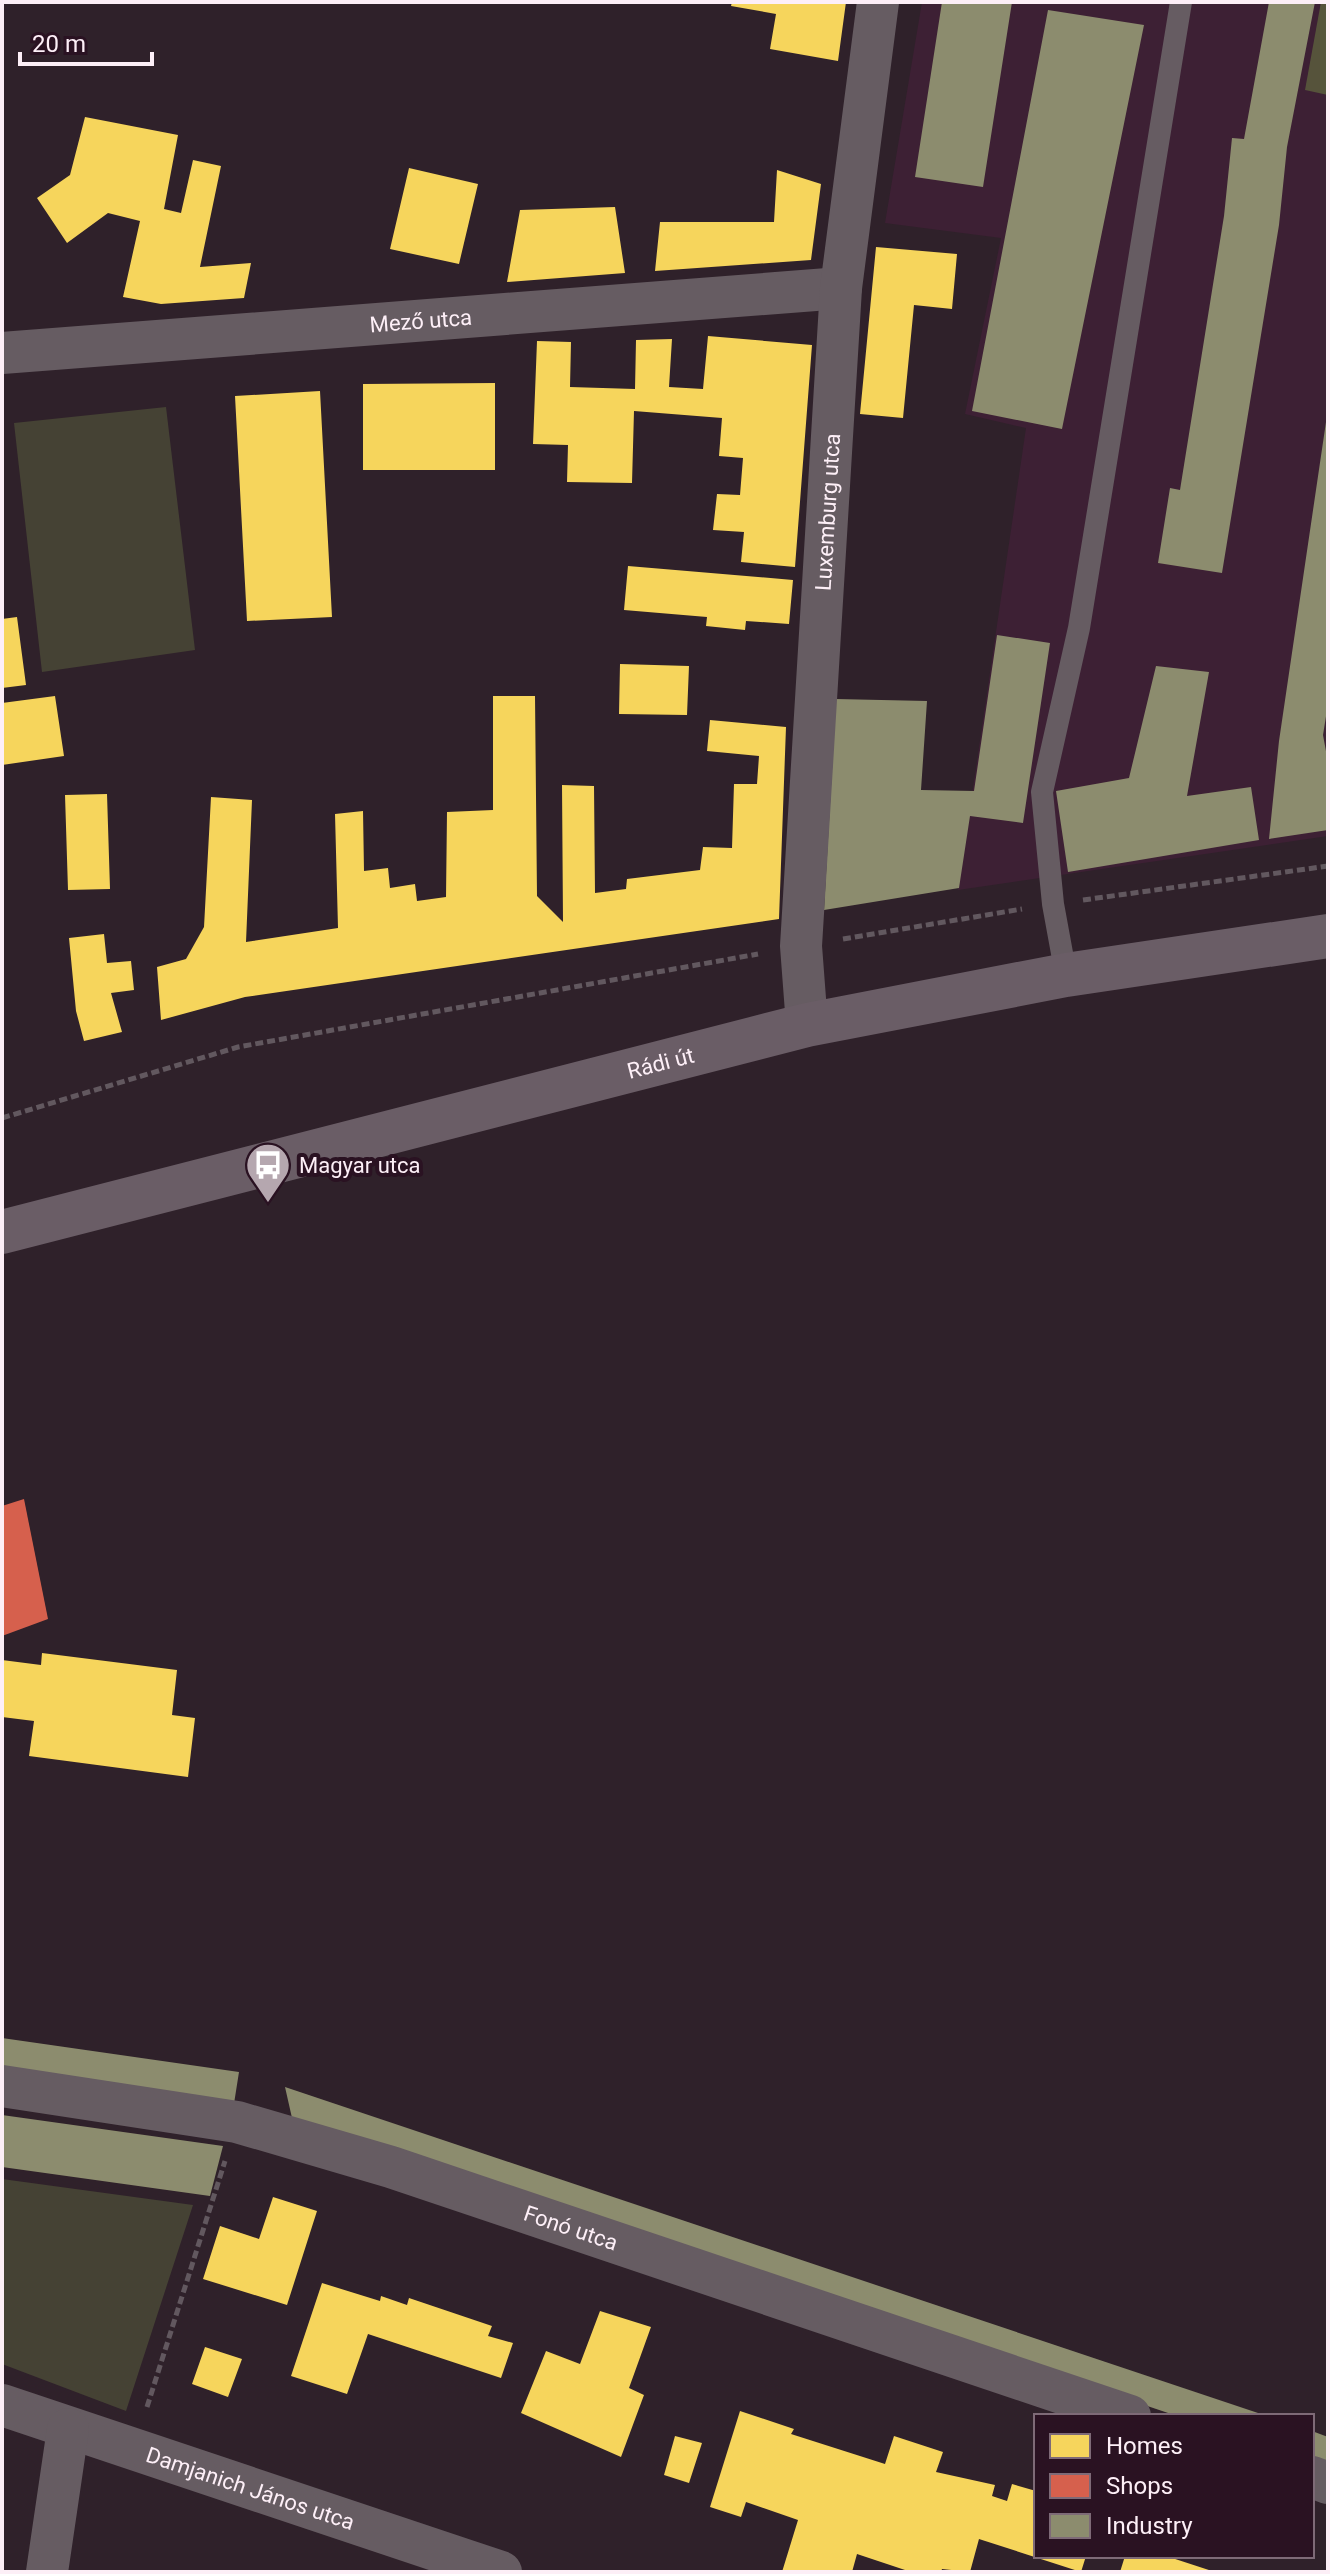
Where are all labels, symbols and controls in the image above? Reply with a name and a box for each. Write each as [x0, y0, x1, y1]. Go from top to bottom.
scale bar [20, 16, 152, 66]
text: 20 m [32, 30, 86, 58]
street label: Mező utca [369, 304, 473, 337]
street label: Luxemburg utca [810, 433, 845, 591]
street label: Rádi út [624, 1042, 697, 1083]
bus stop icon: Magyar utca [244, 1141, 292, 1204]
place label: Magyar utca [299, 1153, 420, 1178]
street label: Fonó utca [521, 2200, 621, 2255]
legend [1034, 2414, 1314, 2558]
text: Homes [1106, 2432, 1183, 2460]
street label: Damjanich János utca [143, 2442, 358, 2535]
text: Shops [1106, 2472, 1173, 2500]
text: Industry [1106, 2512, 1193, 2540]

